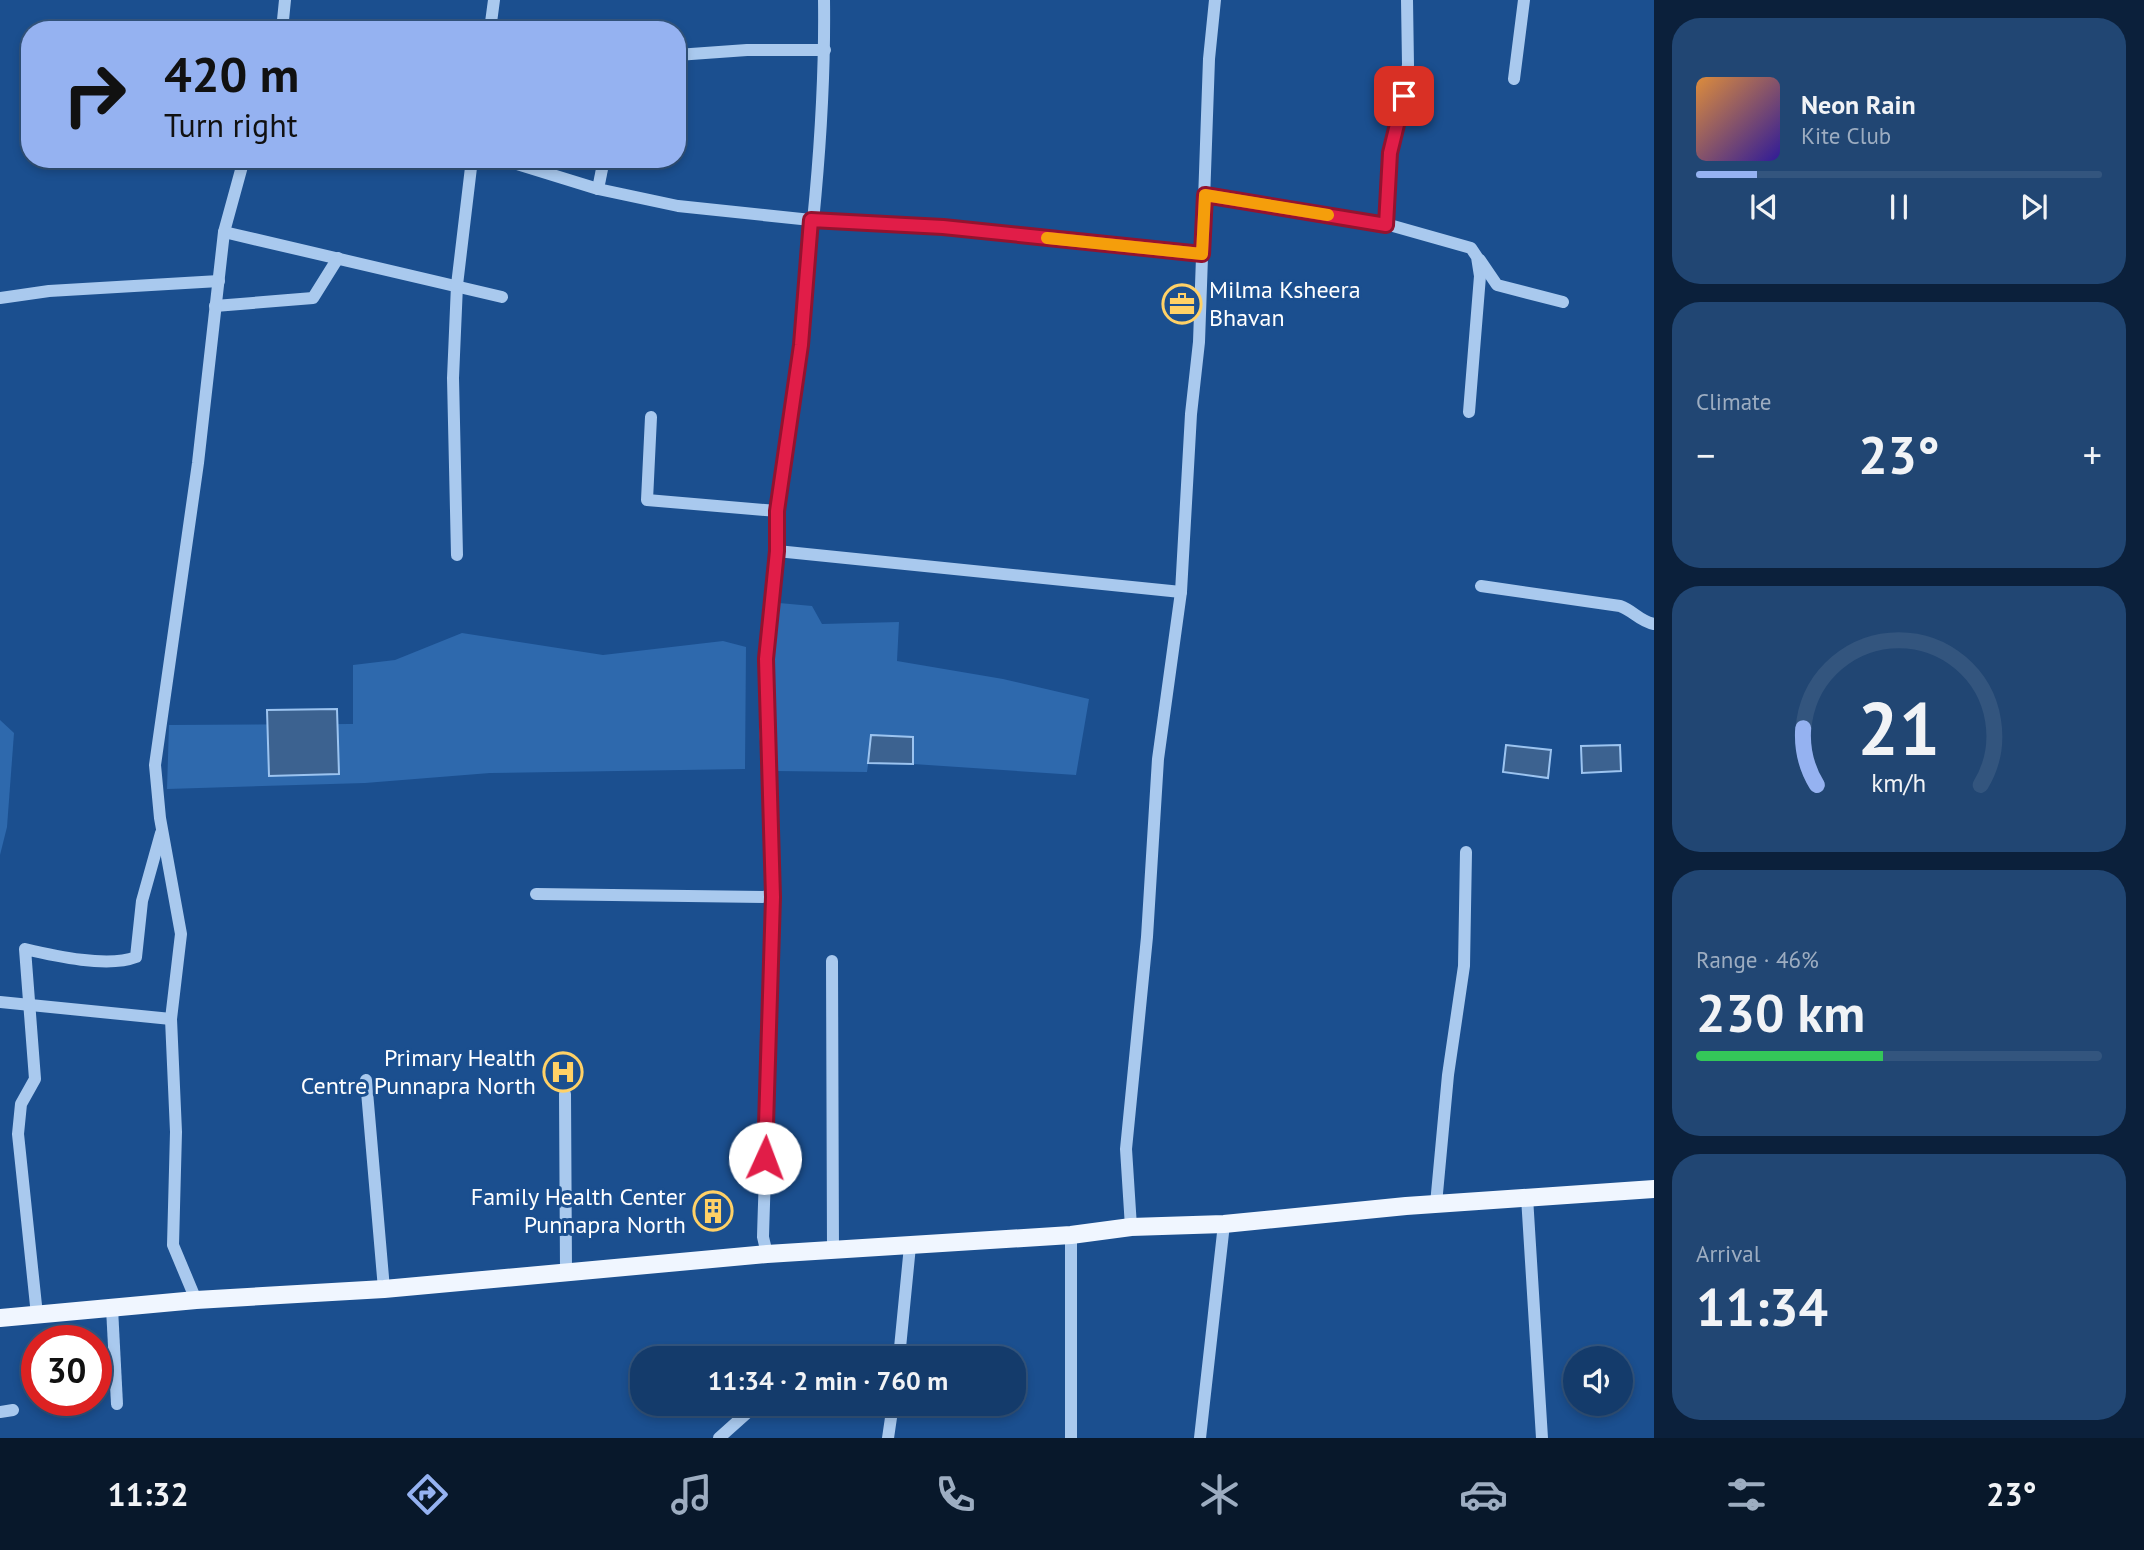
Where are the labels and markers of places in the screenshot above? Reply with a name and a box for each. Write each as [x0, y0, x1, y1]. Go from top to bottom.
pin [1374, 66, 1434, 126]
place label: Milma Ksheera Bhavan [1209, 274, 1361, 333]
office icon: Milma Ksheera Bhavan [1161, 283, 1203, 325]
place label: Primary Health Centre Punnapra North [301, 1042, 536, 1101]
hospital icon: Primary Health Centre Punnapra North [542, 1051, 584, 1093]
place label: Family Health Center Punnapra North [471, 1181, 686, 1240]
building icon: Family Health Center Punnapra North [692, 1190, 734, 1232]

